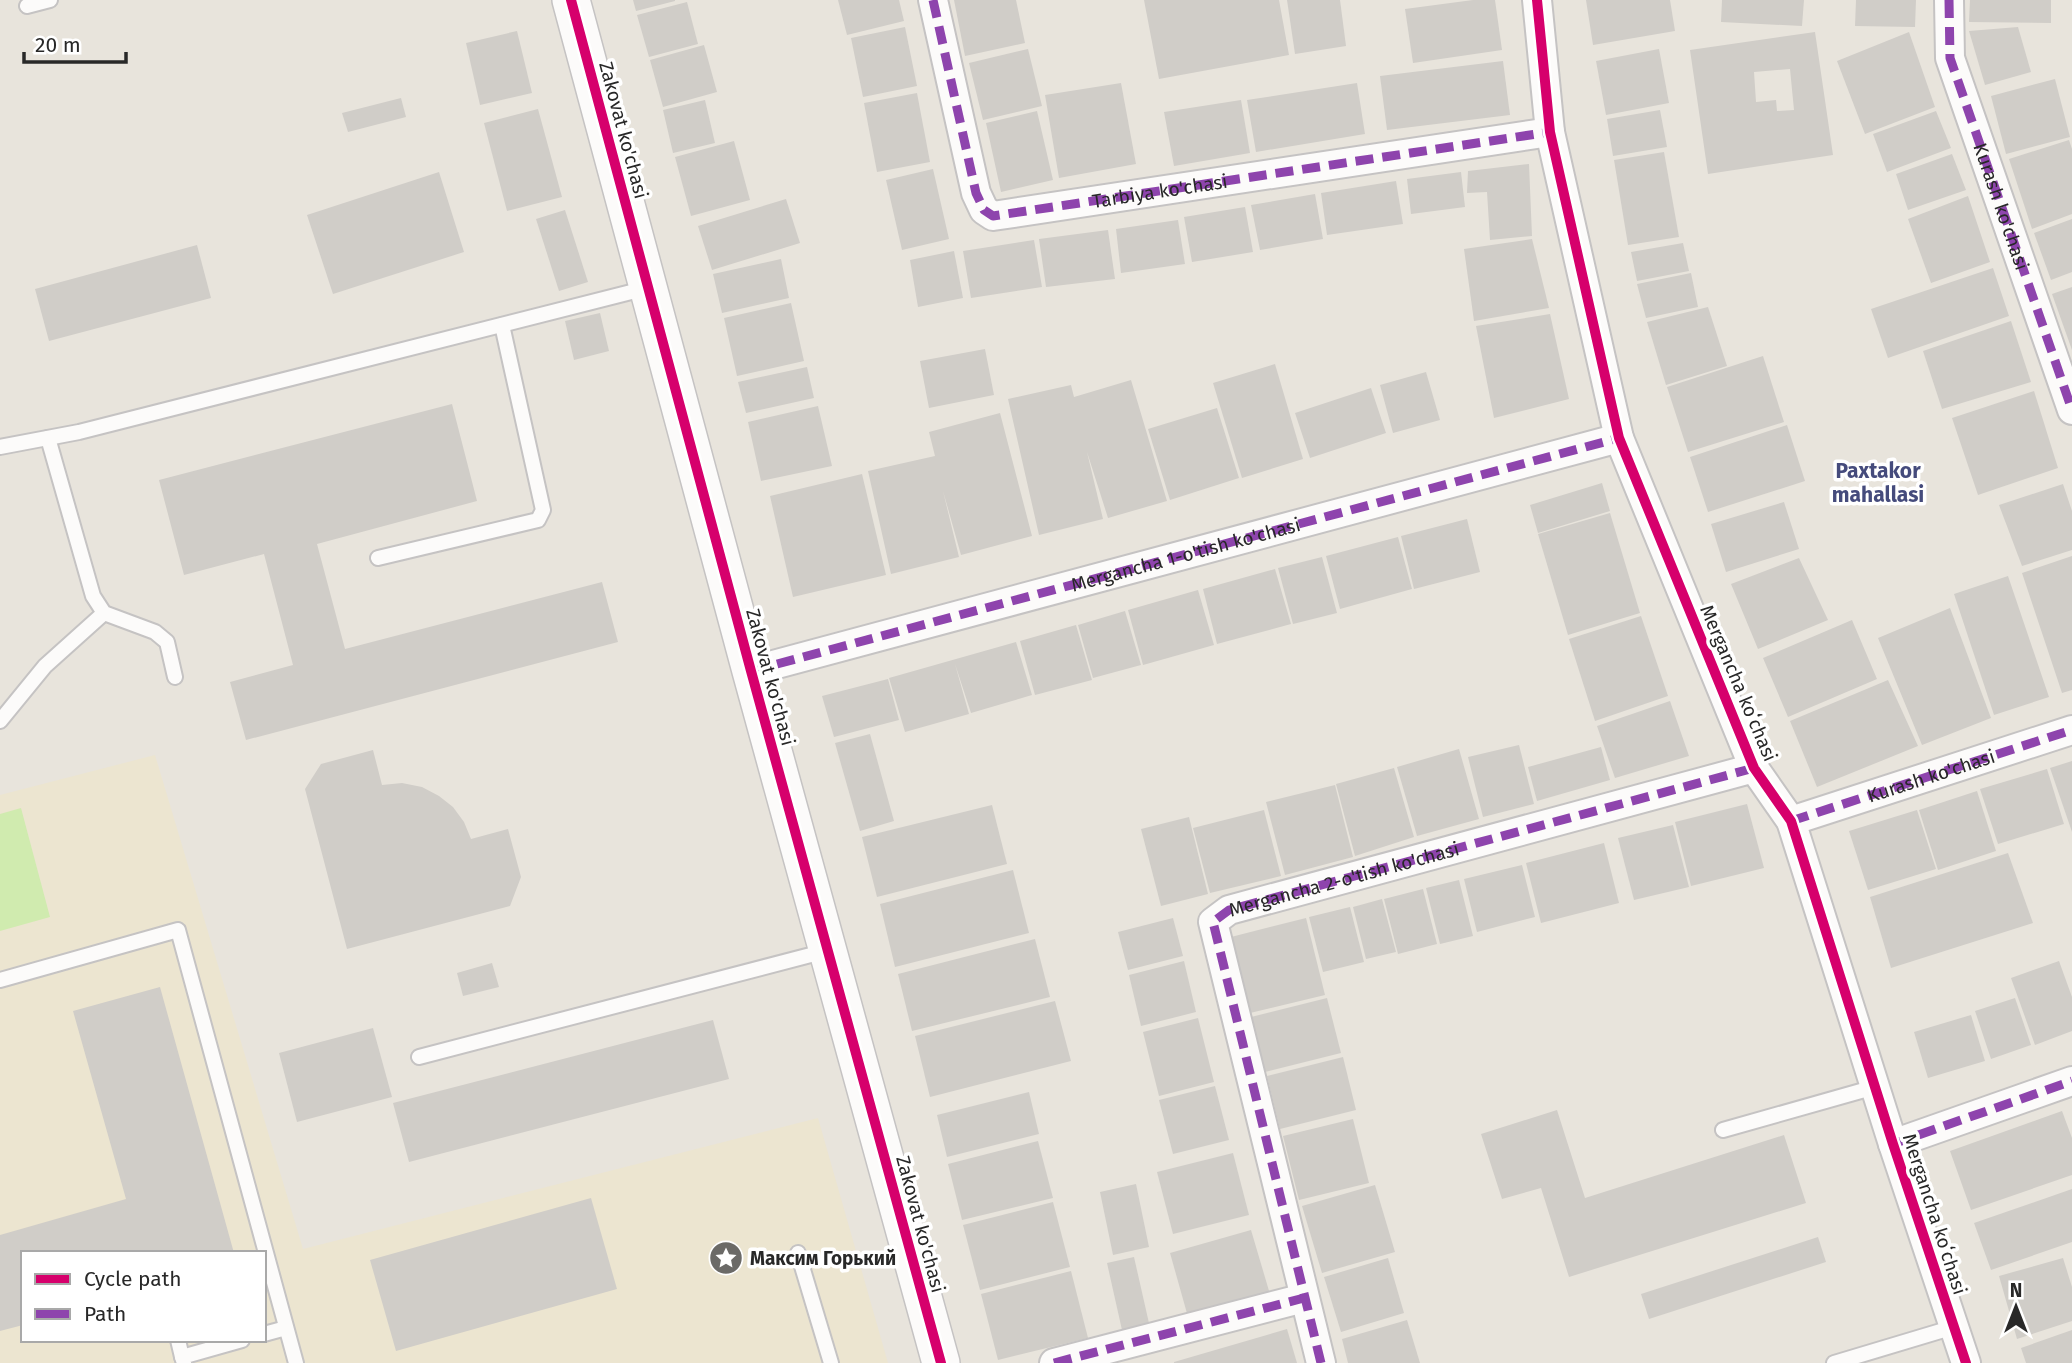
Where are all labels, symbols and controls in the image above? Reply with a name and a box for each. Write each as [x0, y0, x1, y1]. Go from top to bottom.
scale bar [24, 21, 126, 65]
text: 20 m [35, 32, 81, 58]
street label: Zakovat ko'chasi [594, 59, 653, 201]
street label: Kurash ko'chasi [1968, 140, 2034, 273]
street label: Tarbiya ko'chasi [1091, 170, 1229, 213]
district label: Paxtakor mahallasi [1832, 458, 1924, 508]
street label: Mergancha 1-o'tish ko'chasi [1069, 513, 1303, 597]
street label: Mergancha koʻchasi [1695, 601, 1782, 765]
street label: Zakovat ko'chasi [741, 606, 800, 748]
street label: Kurash ko'chasi [1864, 745, 1998, 808]
street label: Mergancha 2-o'tish ko'chasi [1226, 837, 1462, 922]
street label: Mergancha koʻchasi [1898, 1131, 1971, 1298]
street label: Zakovat ko'chasi [891, 1153, 950, 1295]
place icon: Максим Горький [707, 1239, 745, 1277]
place label: Максим Горький [750, 1247, 896, 1270]
legend [21, 1251, 266, 1342]
text: Cycle path [84, 1266, 182, 1292]
north arrow [1981, 1272, 2051, 1342]
text: N [2010, 1279, 2022, 1302]
text: Path [84, 1301, 126, 1327]

